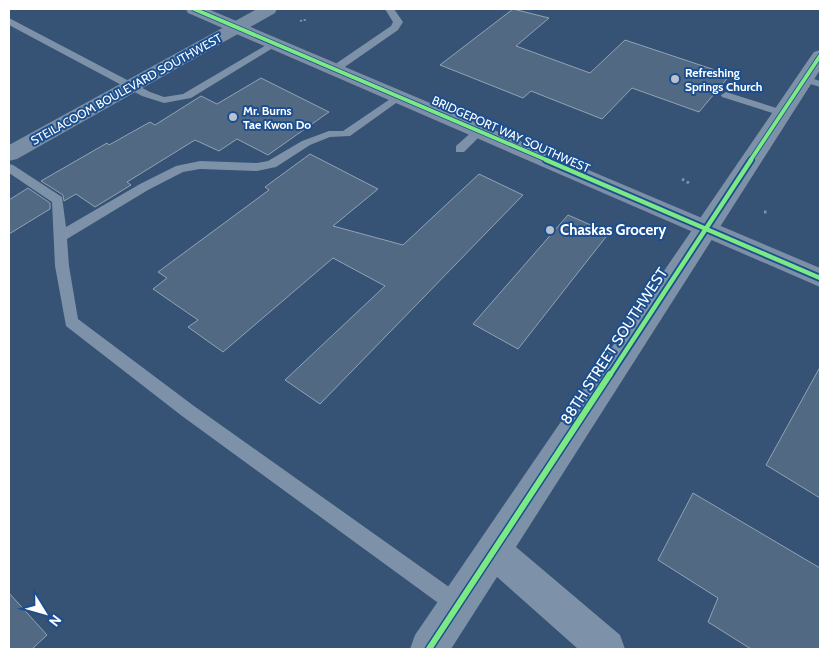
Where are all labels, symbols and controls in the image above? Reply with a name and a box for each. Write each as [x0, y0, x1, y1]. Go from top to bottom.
street label: STEILACOOM BOULEVARD SOUTHWEST [28, 30, 225, 148]
place label: Refreshing Springs Church [685, 65, 762, 94]
marker: Refreshing Springs Church [669, 73, 681, 85]
street label: BRIDGEPORT WAY SOUTHWEST [430, 92, 593, 176]
place label: Mr. Burns Tae Kwon Do [243, 103, 311, 132]
marker: Mr. Burns Tae Kwon Do [227, 111, 239, 123]
place label: Chaskas Grocery [560, 221, 667, 239]
marker: Chaskas Grocery [544, 224, 556, 236]
street label: 88TH STREET SOUTHWEST [557, 264, 671, 428]
north arrow [20, 588, 70, 638]
text: N [45, 611, 66, 630]

